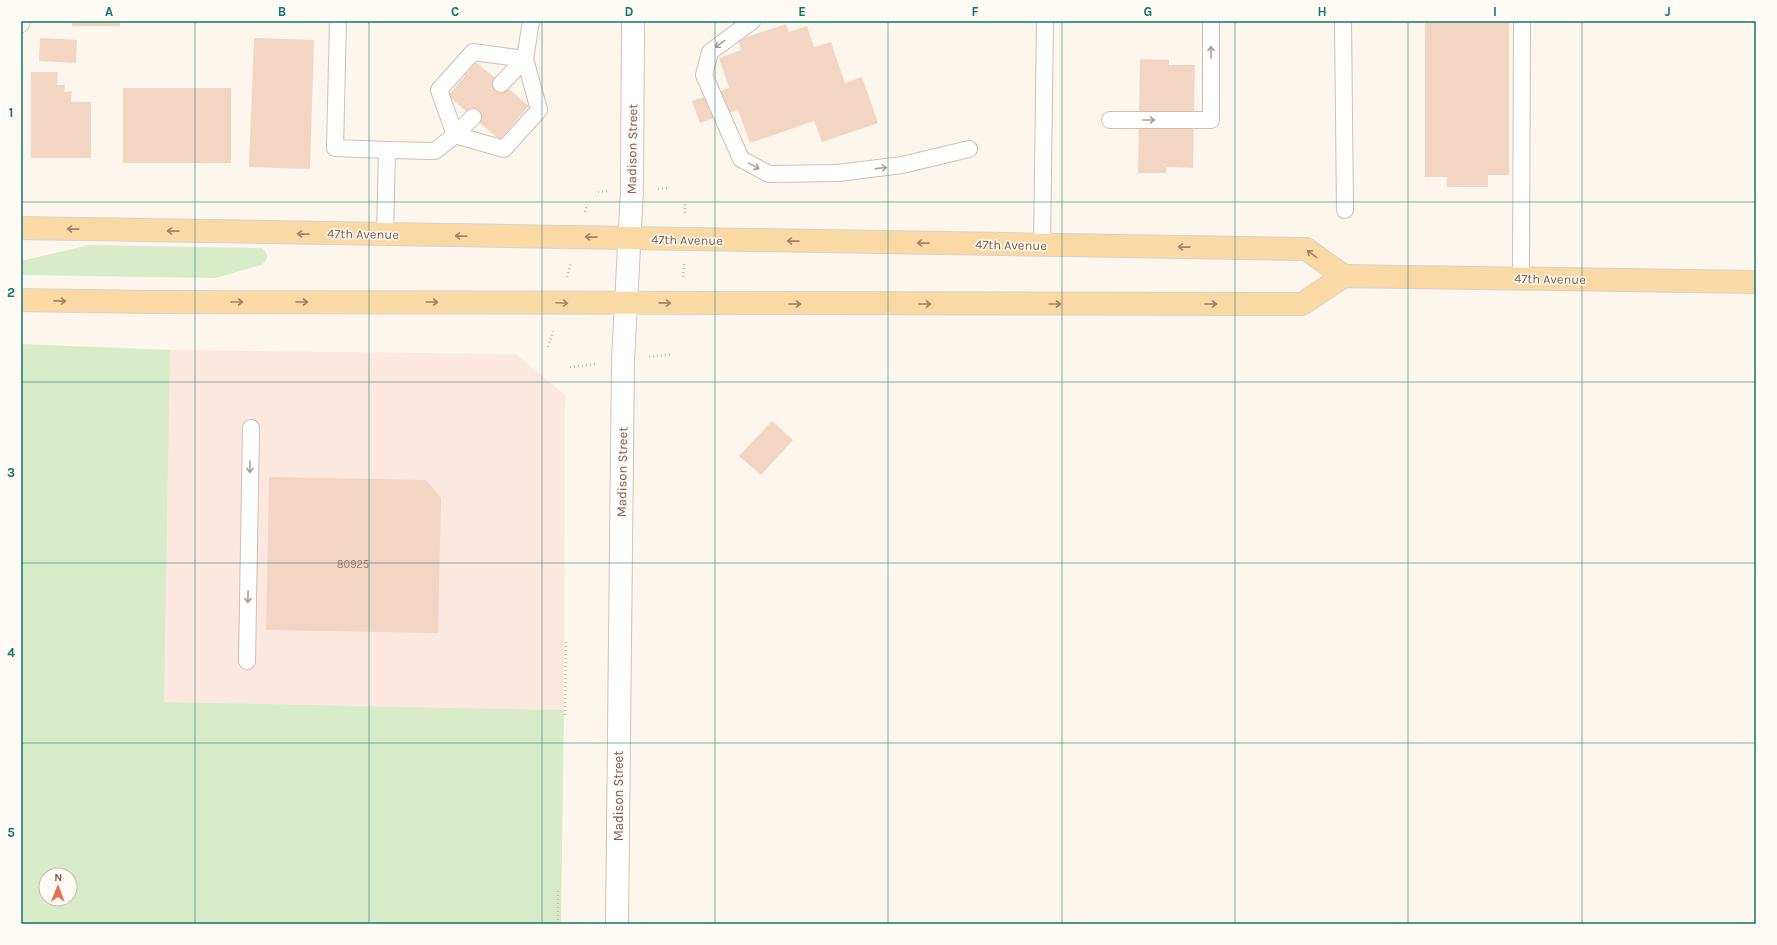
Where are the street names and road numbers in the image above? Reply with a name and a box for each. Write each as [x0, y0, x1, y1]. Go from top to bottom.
street label: Madison Street [624, 104, 640, 194]
street label: 47th Avenue [327, 226, 399, 242]
street label: 47th Avenue [651, 232, 723, 248]
street label: 47th Avenue [975, 237, 1047, 253]
street label: 47th Avenue [1514, 271, 1586, 287]
street label: Madison Street [614, 427, 630, 517]
street label: Madison Street [611, 751, 626, 841]

